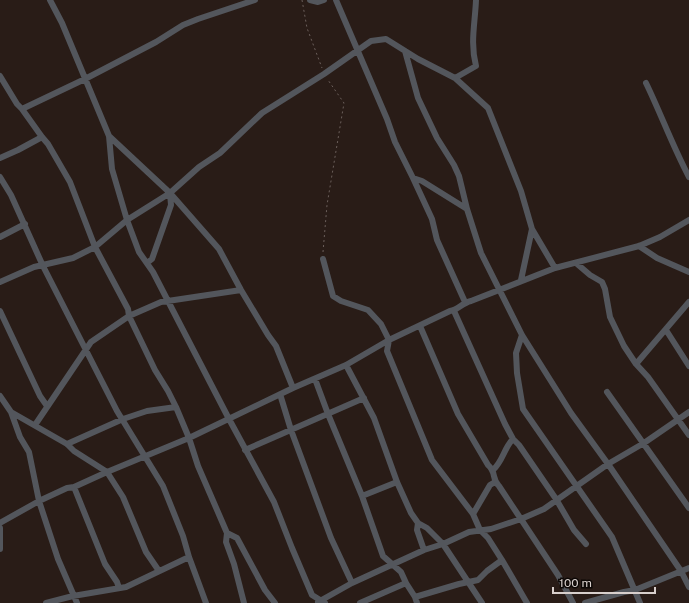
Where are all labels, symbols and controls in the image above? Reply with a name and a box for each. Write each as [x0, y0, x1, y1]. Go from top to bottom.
scale bar [553, 569, 655, 595]
text: 100 m [559, 576, 592, 590]

